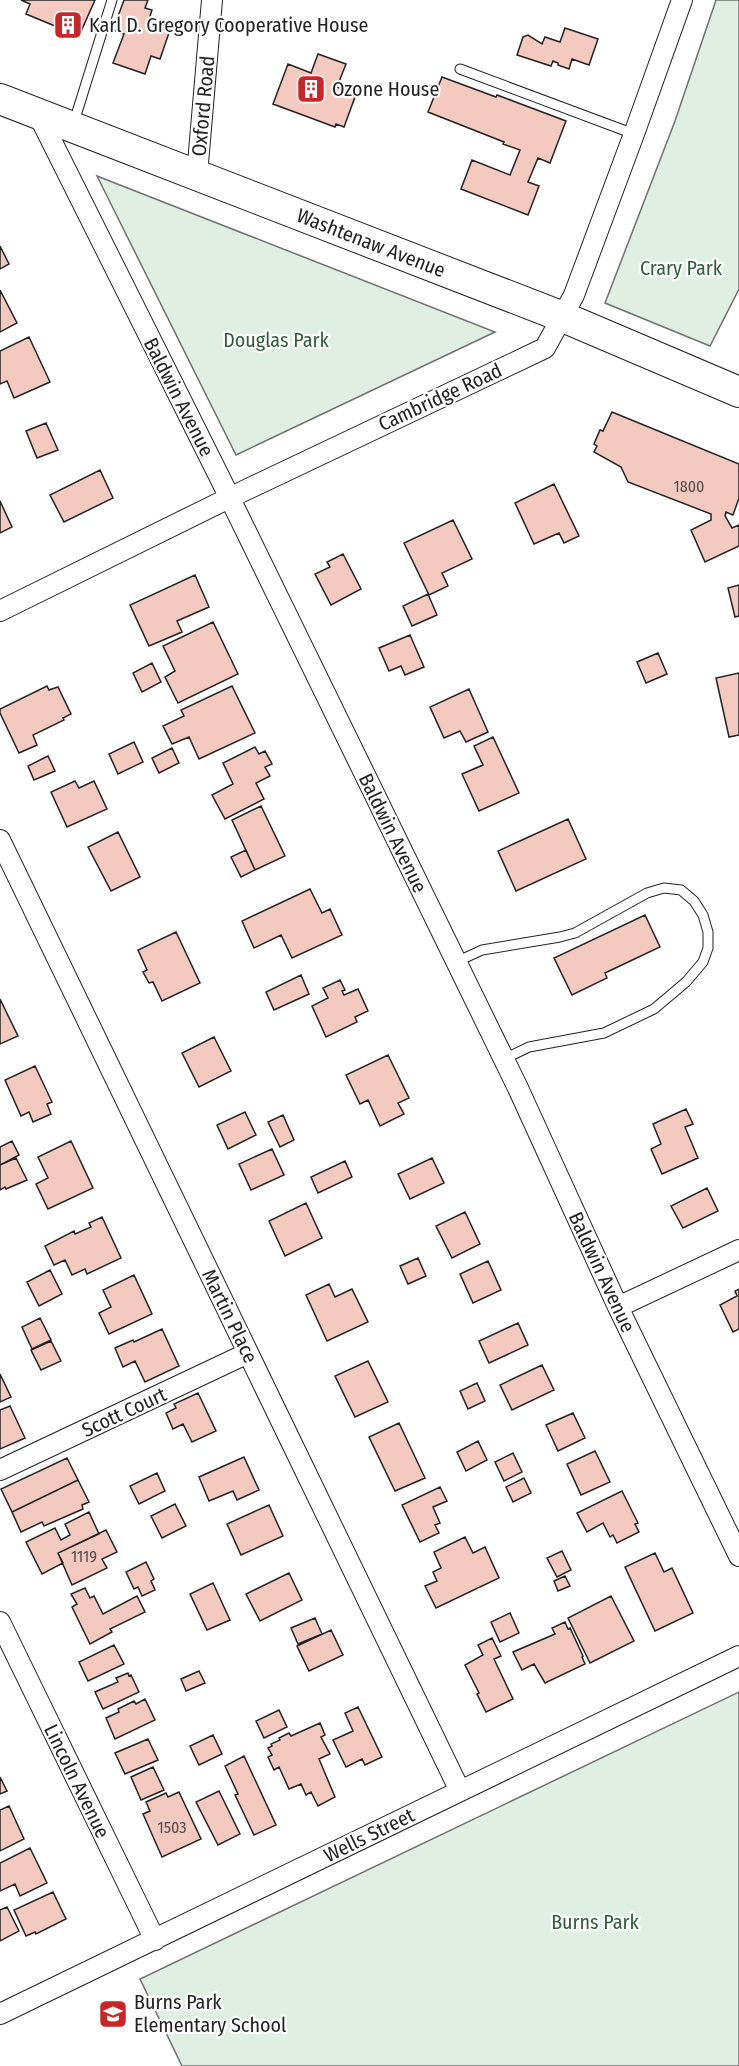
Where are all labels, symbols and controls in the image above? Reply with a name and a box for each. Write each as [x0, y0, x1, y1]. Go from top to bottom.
building icon: Karl D. Gregory Cooperative House [52, 9, 84, 41]
place label: Karl D. Gregory Cooperative House [89, 13, 368, 37]
street label: Oxford Road [187, 55, 219, 157]
building icon: Ozone House [295, 73, 327, 105]
place label: Ozone House [332, 77, 439, 101]
street label: Washtenaw Avenue [293, 203, 449, 282]
park label: Crary Park [640, 256, 723, 280]
park label: Douglas Park [223, 328, 329, 352]
street label: Baldwin Avenue [139, 334, 219, 460]
street label: Cambridge Road [374, 358, 506, 436]
house number: 1800 [674, 477, 704, 496]
street label: Baldwin Avenue [354, 769, 432, 897]
street label: Baldwin Avenue [564, 1208, 640, 1336]
street label: Martin Place [197, 1265, 263, 1367]
street label: Scott Court [78, 1382, 171, 1442]
house number: 1119 [71, 1547, 97, 1566]
street label: Lincoln Avenue [39, 1720, 115, 1842]
street label: Wells Street [320, 1803, 419, 1867]
house number: 1503 [158, 1818, 186, 1837]
park label: Burns Park [551, 1910, 640, 1934]
place label: Burns Park Elementary School [134, 1990, 286, 2037]
school or university icon: Burns Park Elementary School [97, 1998, 129, 2030]

